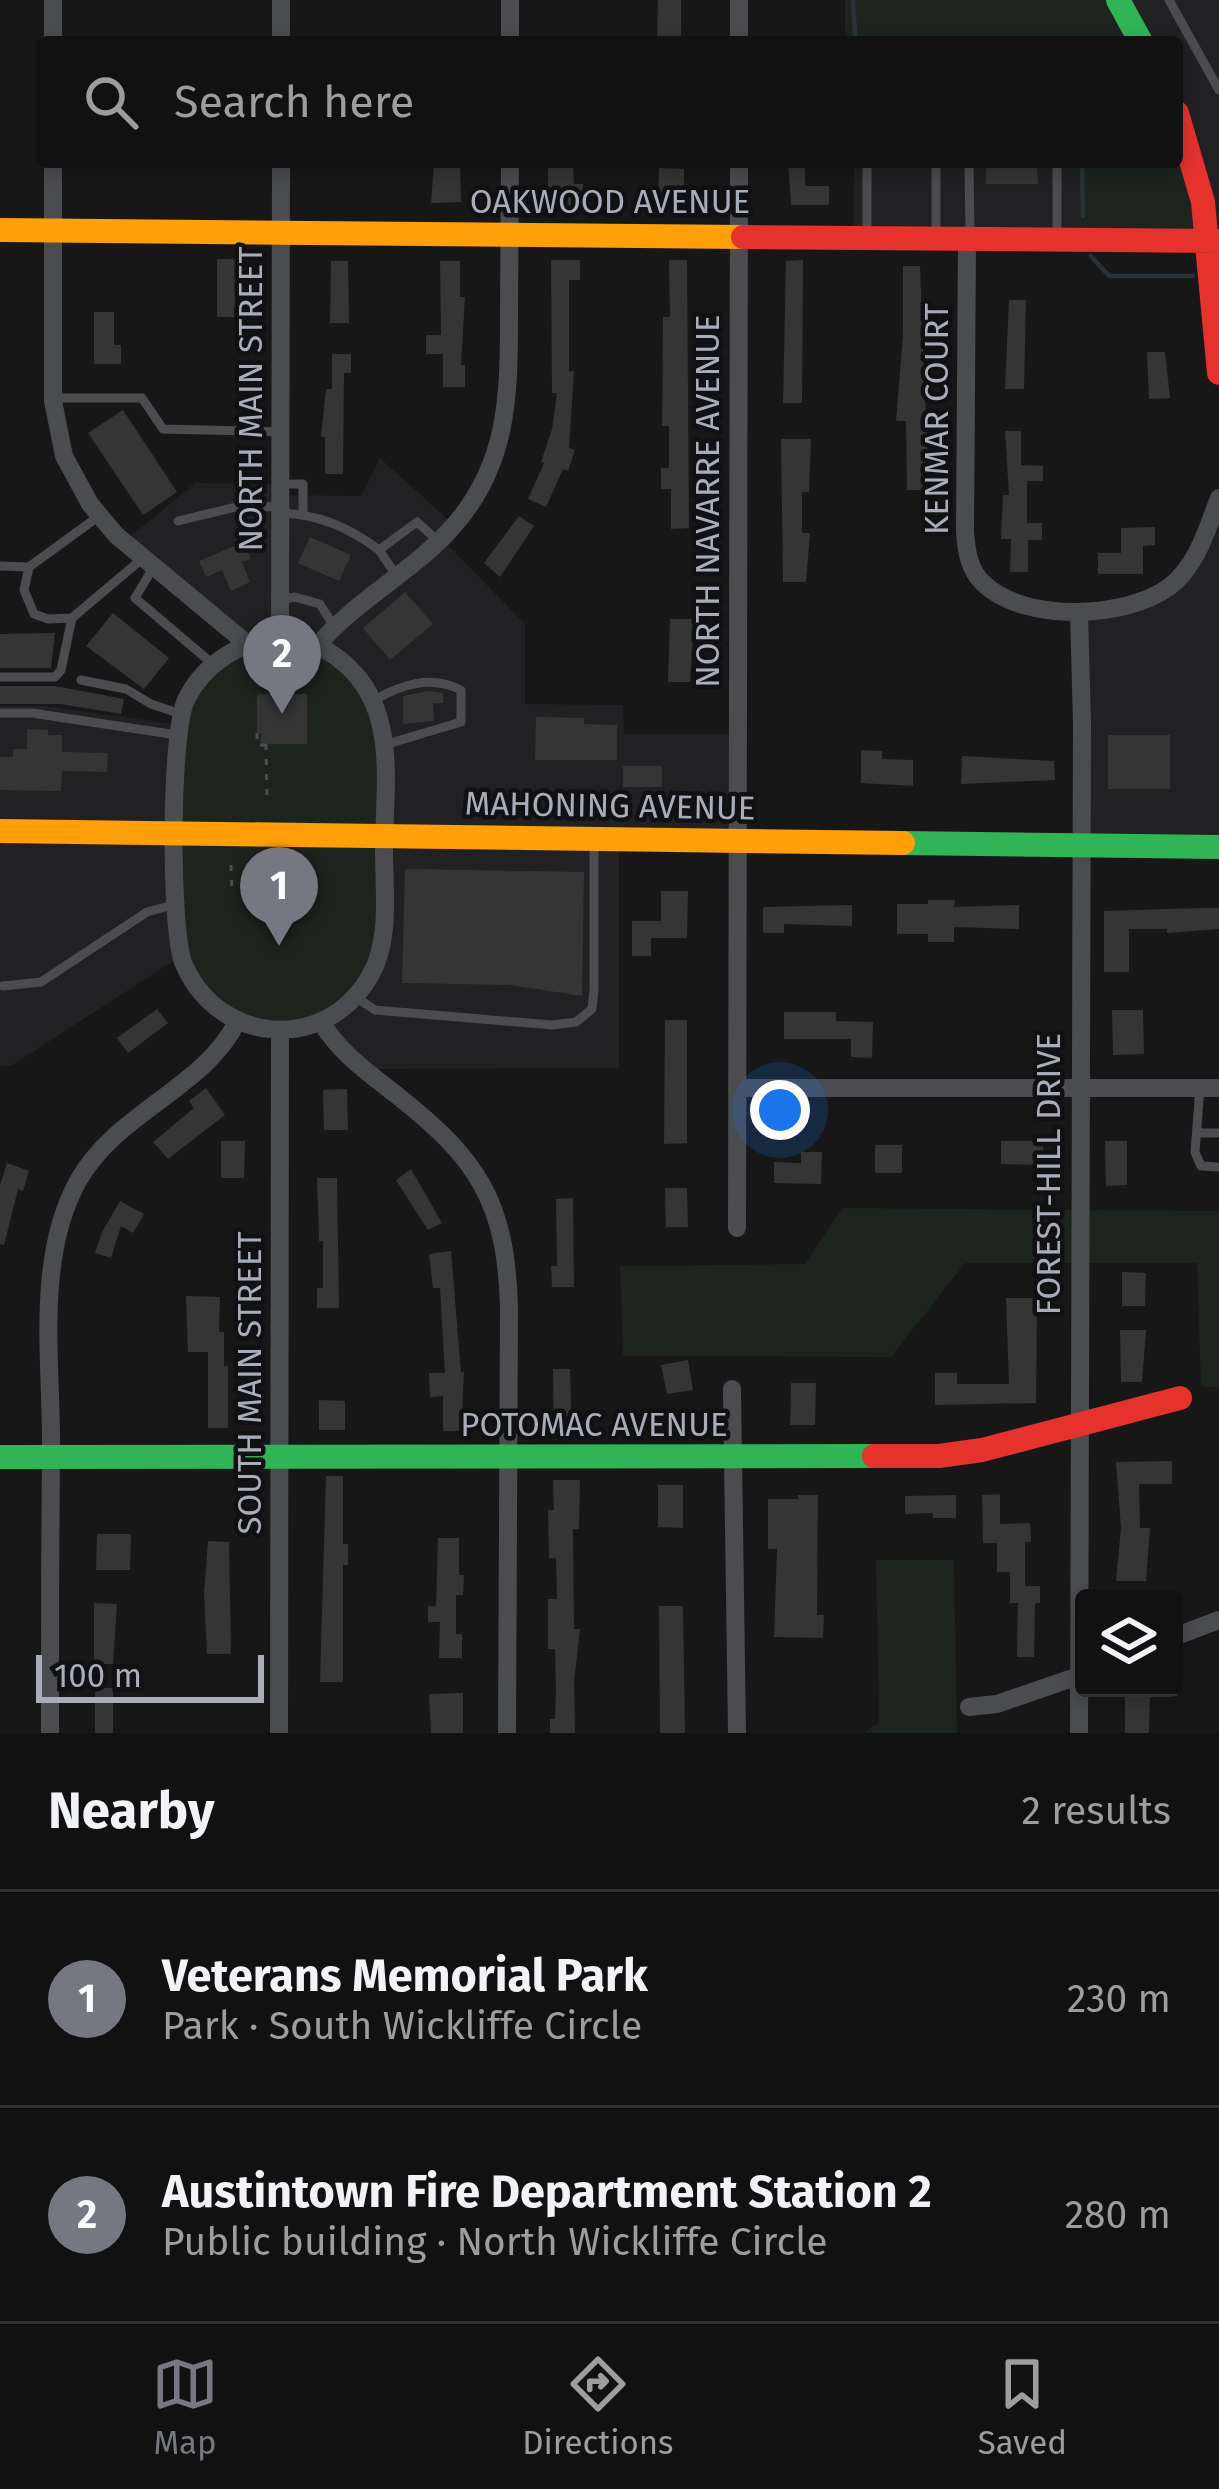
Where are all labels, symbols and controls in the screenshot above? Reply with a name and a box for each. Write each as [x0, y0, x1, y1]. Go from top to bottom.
search box [36, 36, 1183, 168]
icon: search [78, 69, 144, 135]
text: Search here [174, 75, 414, 129]
street label: OAKWOOD AVENUE [470, 182, 750, 222]
street label: NORTH MAIN STREET [231, 246, 271, 552]
street label: KENMAR COURT [917, 303, 957, 535]
street label: NORTH NAVARRE AVENUE [688, 314, 728, 688]
pin: 2 [243, 615, 321, 714]
street label: MAHONING AVENUE [464, 783, 756, 829]
pin: 1 [240, 847, 318, 946]
street label: FOREST-HILL DRIVE [1029, 1033, 1069, 1315]
your location [750, 1080, 810, 1140]
street label: SOUTH MAIN STREET [230, 1231, 270, 1535]
street label: POTOMAC AVENUE [460, 1405, 728, 1445]
map controls [1075, 1589, 1183, 1697]
button: layers [1075, 1589, 1183, 1697]
scale bar [36, 1649, 264, 1702]
text: 100 m [54, 1656, 142, 1696]
text: Nearby [48, 1780, 214, 1842]
text: 2 results [1022, 1788, 1171, 1834]
text: Veterans Memorial Park [162, 1949, 648, 2003]
text: 1 [78, 1976, 96, 2022]
text: 230 m [1067, 1976, 1171, 2022]
text: Park · South Wickliffe Circle [162, 2003, 642, 2049]
text: Austintown Fire Department Station 2 [162, 2165, 932, 2219]
text: 2 [77, 2192, 97, 2238]
text: 280 m [1065, 2192, 1171, 2238]
text: Public building · North Wickliffe Circle [162, 2219, 828, 2265]
tab: Map [152, 2351, 218, 2463]
tab: Directions [522, 2351, 674, 2463]
tab: Saved [978, 2351, 1067, 2463]

